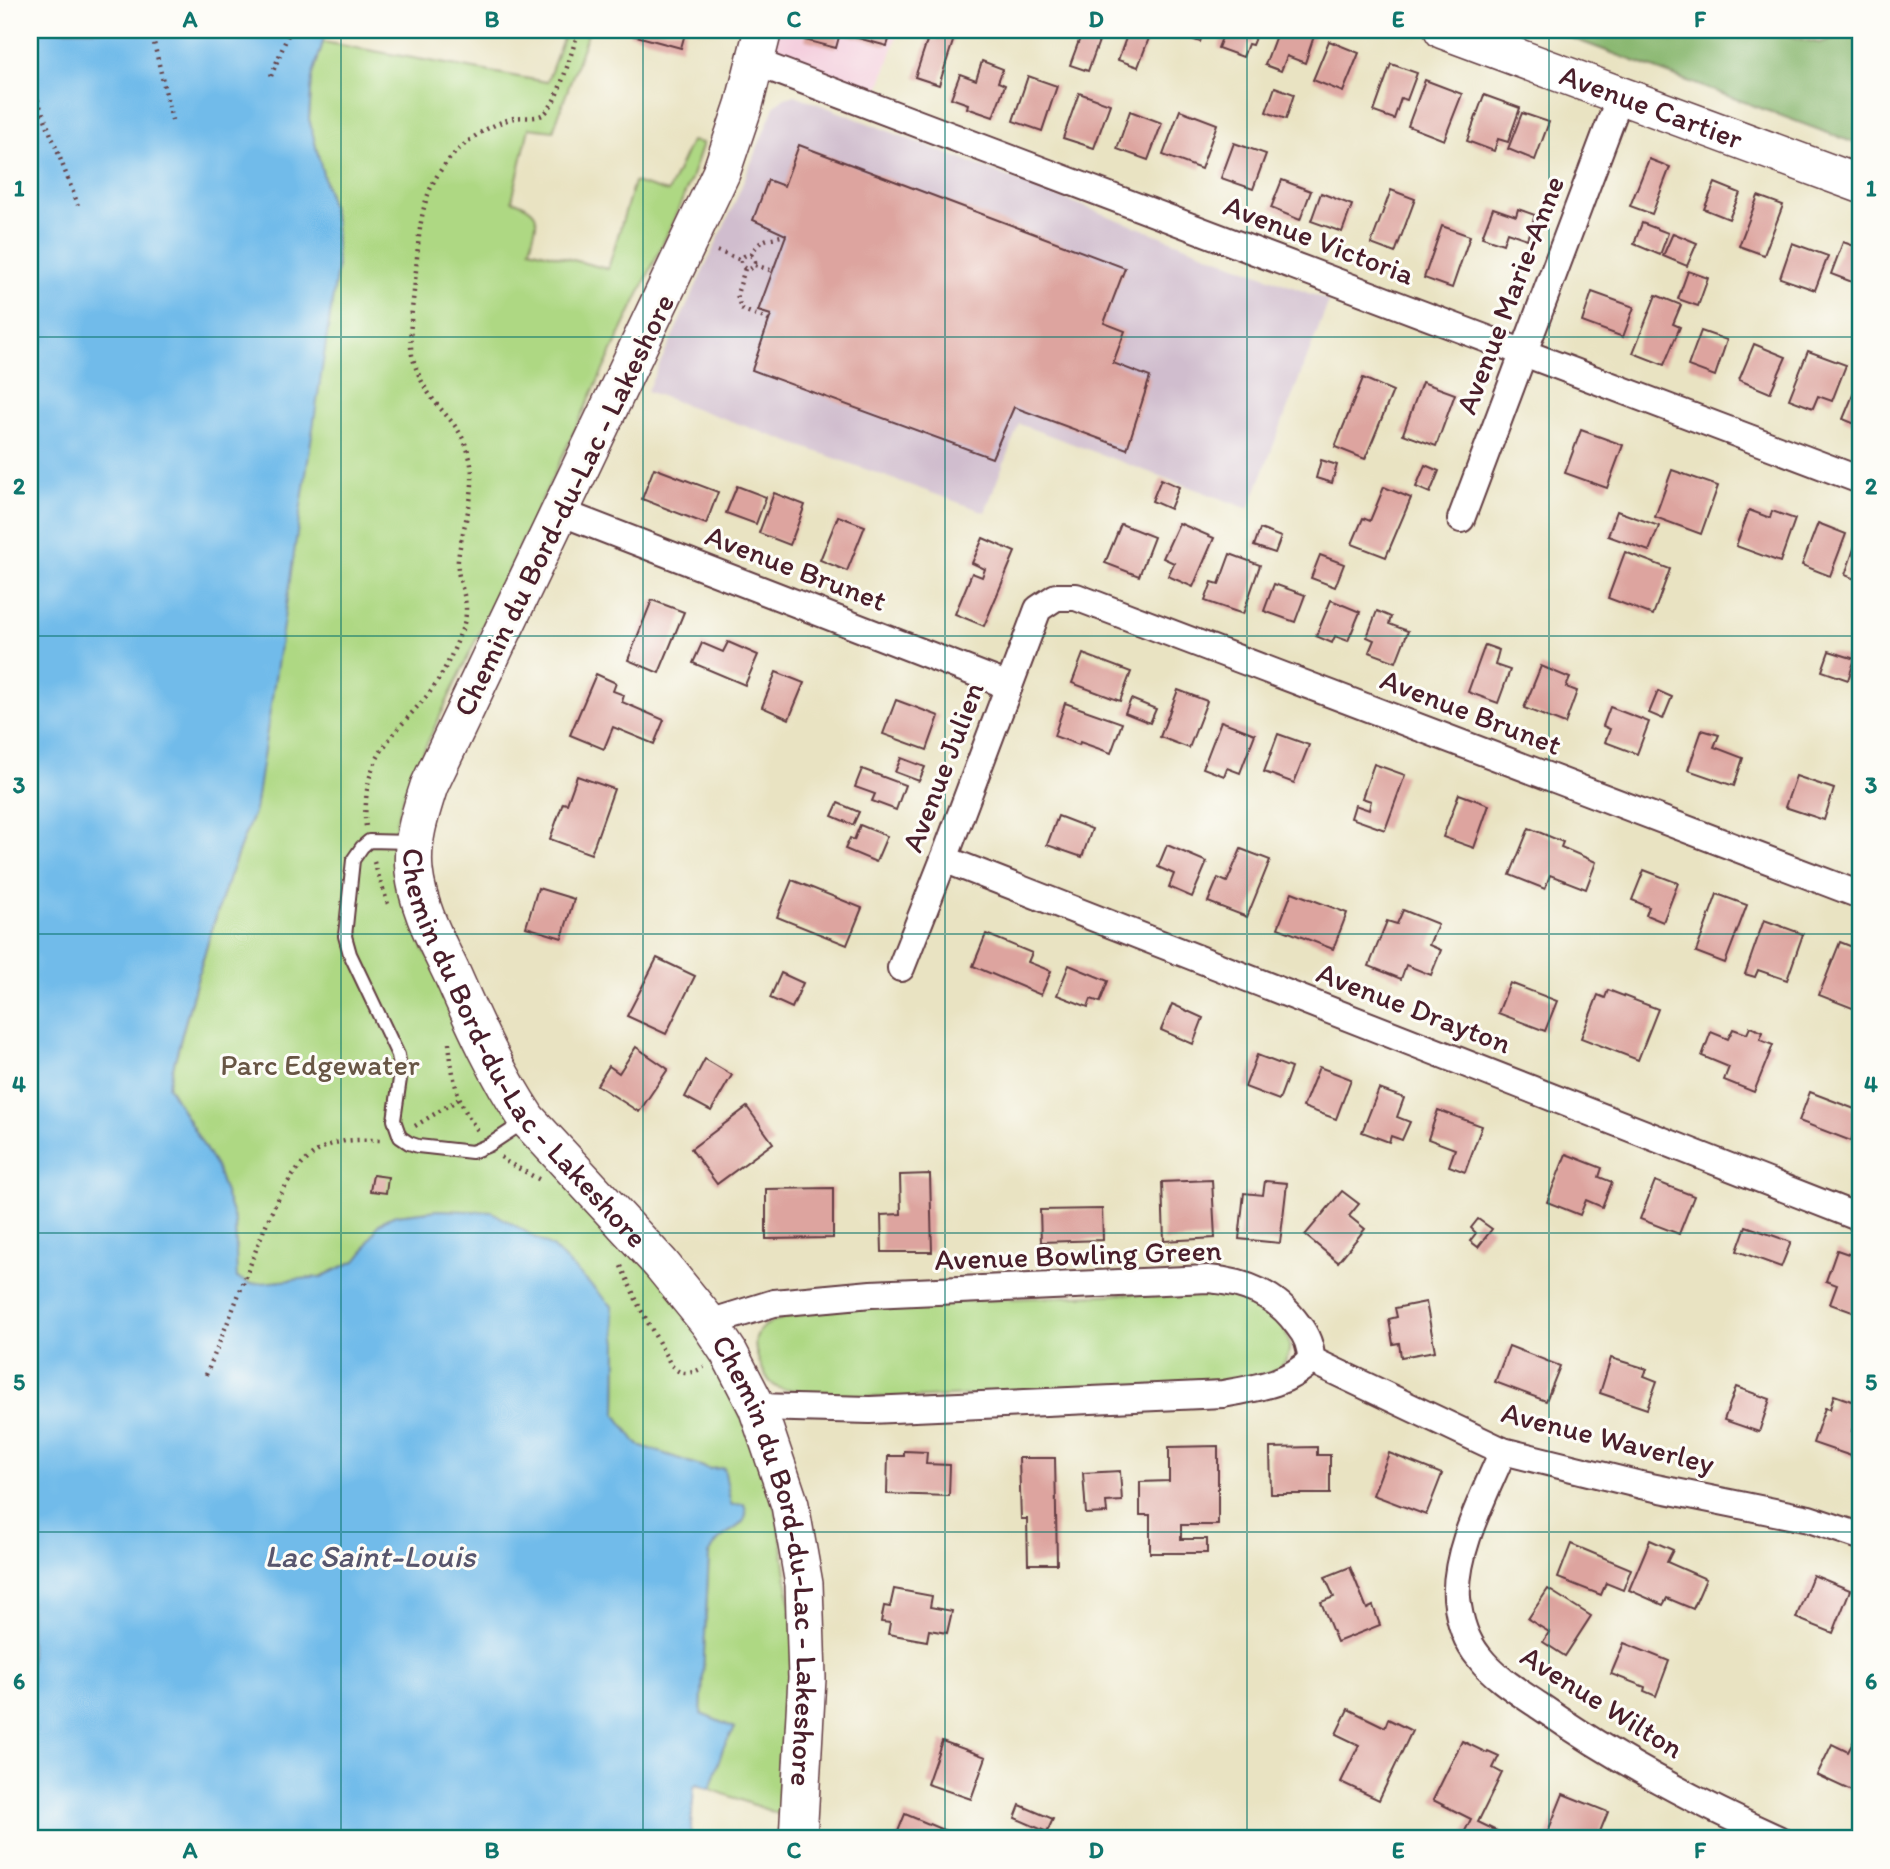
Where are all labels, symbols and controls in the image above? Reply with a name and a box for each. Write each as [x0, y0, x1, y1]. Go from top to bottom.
text: A [182, 5, 198, 33]
text: B [485, 5, 500, 33]
text: C [787, 5, 802, 33]
text: D [1088, 5, 1104, 33]
text: E [1392, 5, 1405, 33]
text: F [1694, 5, 1707, 33]
street label: Avenue Cartier [1555, 56, 1749, 157]
street label: Avenue Marie-Anne [1447, 170, 1572, 419]
text: 1 [14, 174, 25, 202]
text: 1 [1866, 174, 1877, 202]
street label: Avenue Victoria [1219, 186, 1420, 293]
street label: Chemin du Bord-du-Lac - Lakeshore [445, 288, 682, 722]
text: 2 [13, 472, 26, 500]
text: 2 [1865, 472, 1878, 500]
street label: Avenue Brunet [700, 516, 892, 619]
street label: Avenue Brunet [1375, 660, 1567, 763]
street label: Avenue Julien [893, 677, 992, 857]
text: 3 [13, 771, 26, 799]
text: 3 [1865, 771, 1878, 799]
street label: Chemin du Bord-du-Lac - Lakeshore [395, 848, 656, 1255]
street label: Avenue Drayton [1312, 953, 1517, 1062]
park label: Parc Edgewater [220, 1046, 420, 1083]
text: 4 [12, 1070, 26, 1098]
text: 4 [1864, 1070, 1878, 1098]
street label: Avenue Bowling Green [934, 1231, 1222, 1278]
street label: Chemin du Bord-du-Lac - Lakeshore [704, 1327, 826, 1788]
text: 5 [13, 1368, 25, 1396]
text: 5 [1865, 1368, 1877, 1396]
street label: Avenue Waverley [1498, 1393, 1718, 1482]
water label: Lac Saint-Louis [264, 1537, 477, 1575]
street label: Avenue Wilton [1514, 1637, 1690, 1766]
text: 6 [13, 1667, 25, 1695]
text: 6 [1865, 1667, 1877, 1695]
text: A [182, 1836, 198, 1864]
text: B [485, 1836, 500, 1864]
text: C [787, 1836, 802, 1864]
text: D [1088, 1836, 1104, 1864]
text: E [1392, 1836, 1405, 1864]
text: F [1694, 1836, 1707, 1864]

